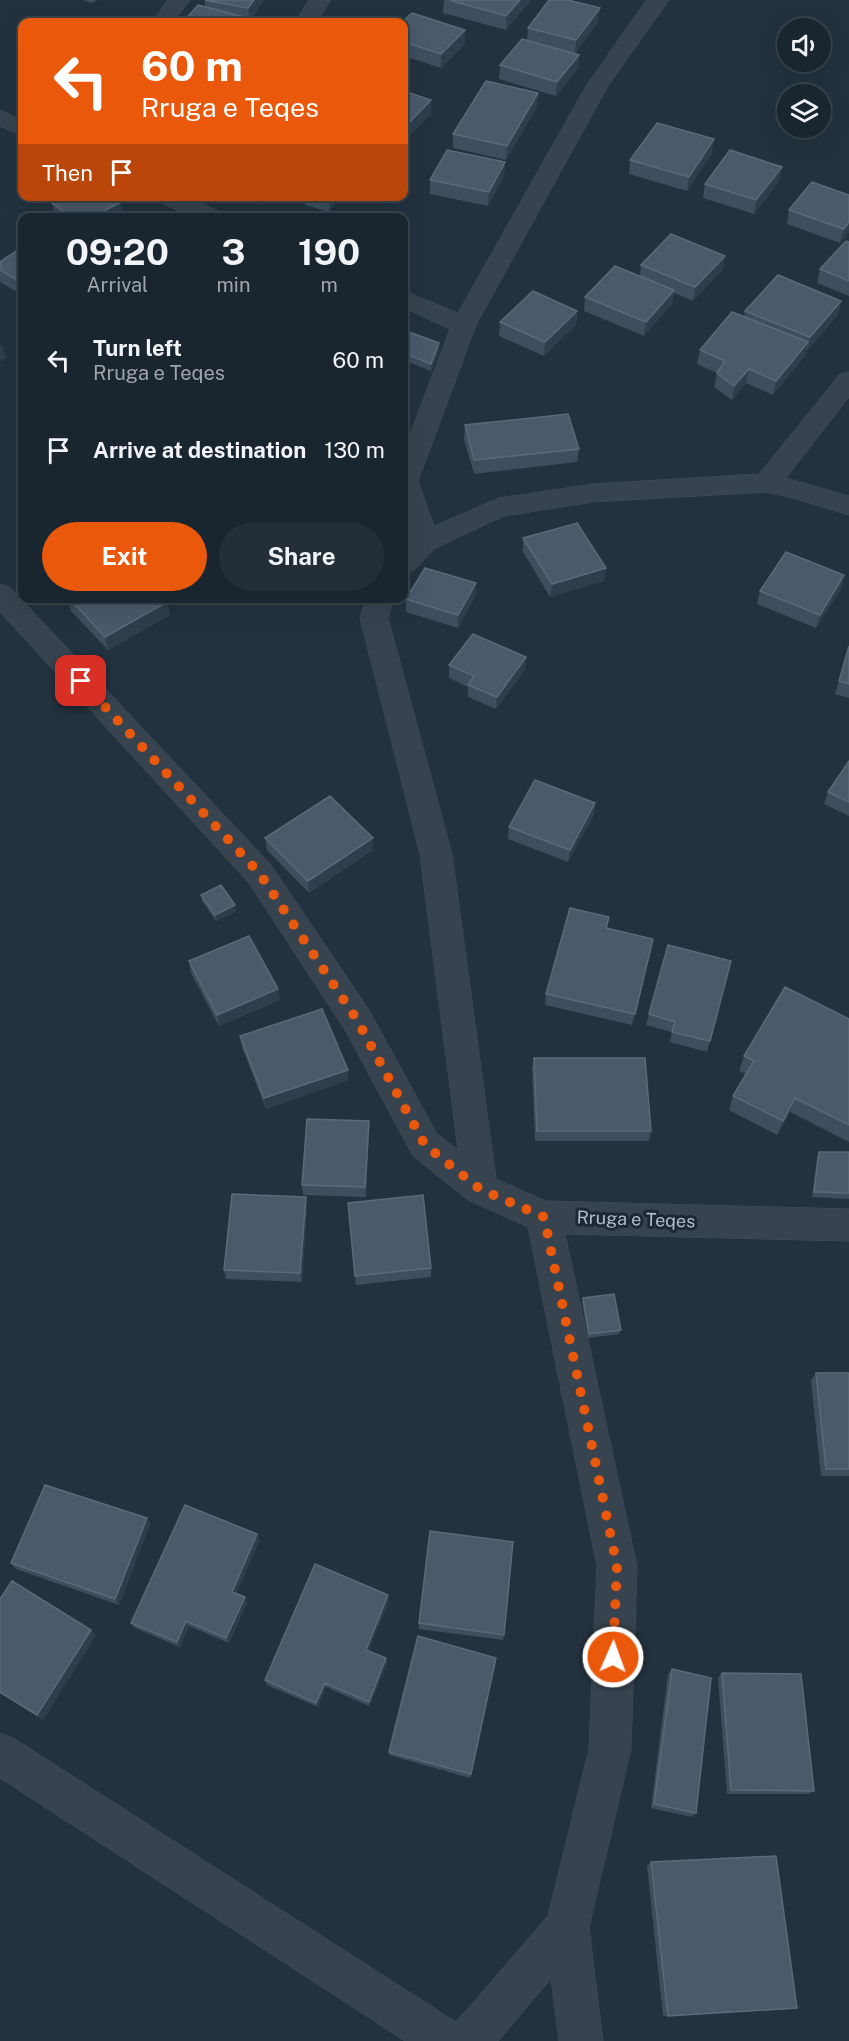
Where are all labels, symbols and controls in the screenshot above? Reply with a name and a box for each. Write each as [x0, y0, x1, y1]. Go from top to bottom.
map controls [777, 18, 831, 138]
button: sound [777, 18, 831, 72]
text: 60 m [141, 41, 243, 90]
icon: left [42, 42, 120, 120]
button: layers [777, 84, 831, 138]
text: Rruga e Teqes [141, 91, 319, 123]
icon: arrive [105, 156, 138, 189]
text: Then [42, 160, 93, 186]
text: 09:20 [66, 231, 169, 273]
text: 3 [222, 231, 245, 273]
text: 190 [298, 231, 360, 273]
text: Arrival [86, 273, 148, 297]
text: min [217, 273, 250, 297]
text: m [321, 273, 338, 297]
text: Turn left [93, 335, 182, 361]
icon: left [42, 344, 75, 377]
text: 60 m [333, 347, 384, 373]
text: Rruga e Teqes [93, 361, 225, 385]
icon: arrive [42, 434, 75, 467]
text: Arrive at destination [93, 437, 306, 463]
text: 130 m [324, 437, 385, 463]
button: Exit [42, 522, 207, 591]
button: Share [219, 522, 384, 591]
pin [55, 655, 106, 706]
icon: arrive [64, 664, 97, 697]
street label: Rruga e Teqes [576, 1206, 696, 1232]
position arrow [581, 1625, 645, 1689]

